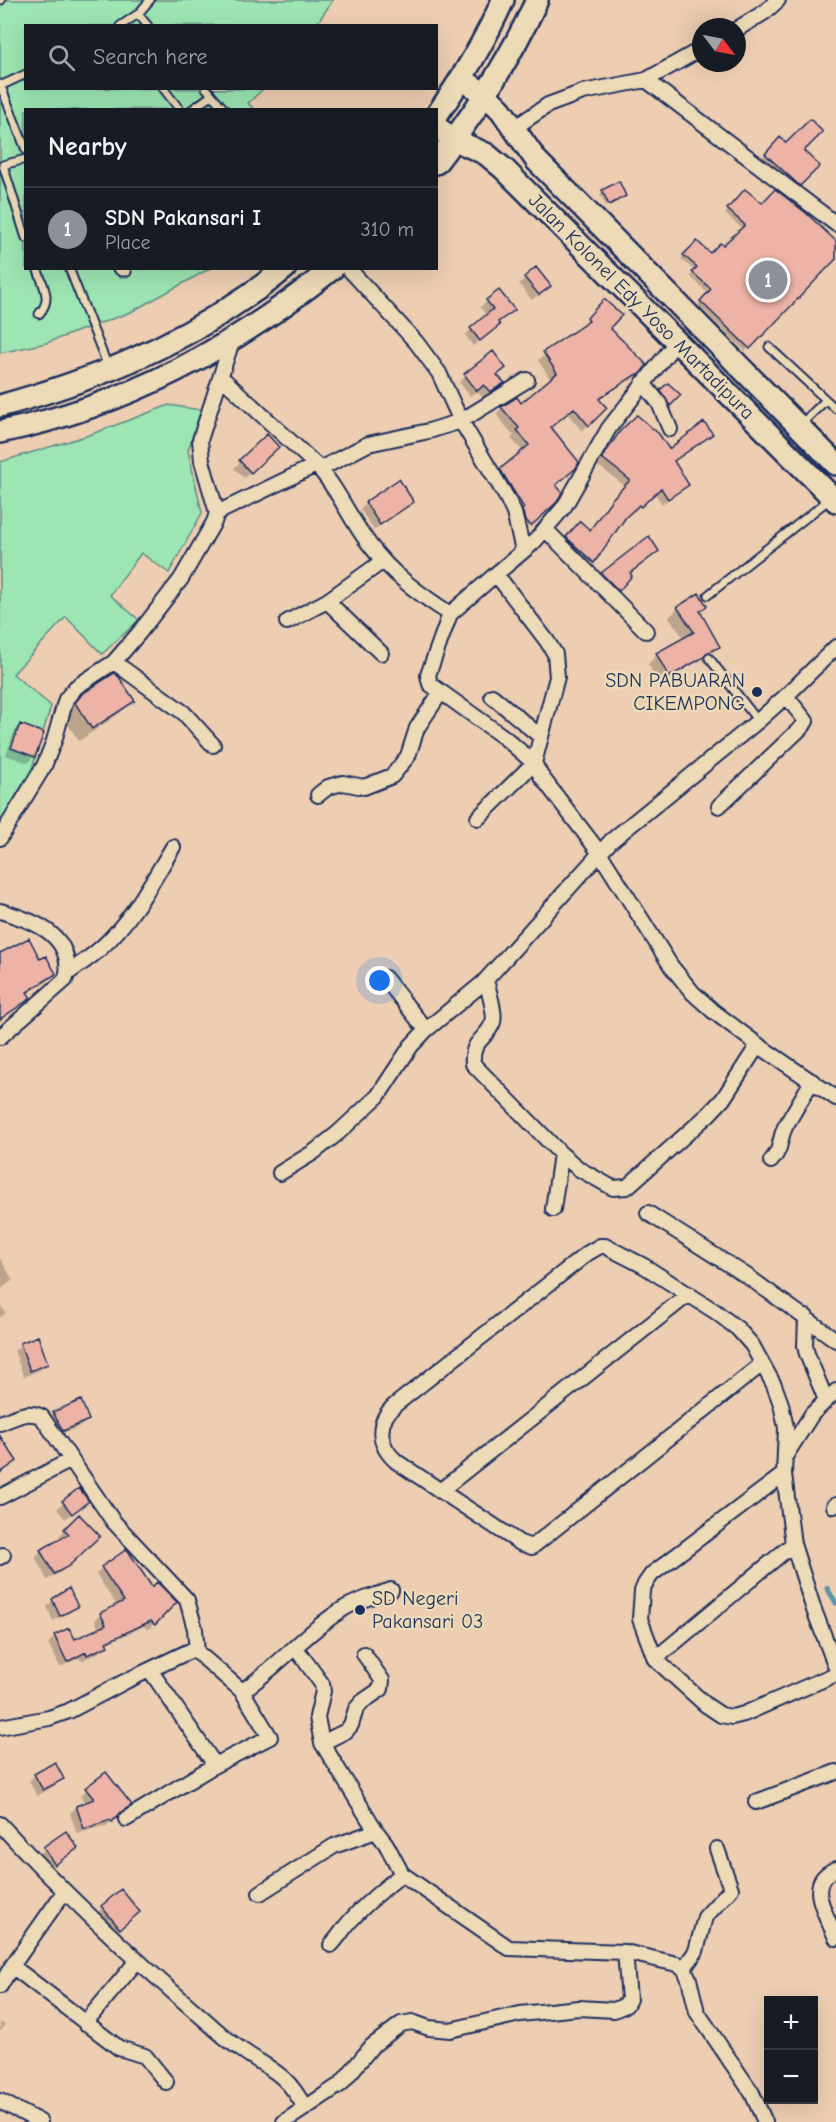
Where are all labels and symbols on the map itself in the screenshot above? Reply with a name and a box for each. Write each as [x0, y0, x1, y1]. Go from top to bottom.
north arrow [692, 18, 746, 72]
street label: Jalan Kolonel Edy Yoso Martadipura [524, 189, 759, 424]
pin: 1 [748, 258, 788, 302]
place label: SDN PABUARAN CIKEMPONG [605, 669, 745, 715]
marker: SDN PABUARAN CIKEMPONG [750, 685, 764, 699]
your location [365, 966, 394, 995]
place label: SD Negeri Pakansari 03 [372, 1587, 483, 1633]
marker: SD Negeri Pakansari 03 [353, 1603, 367, 1617]

